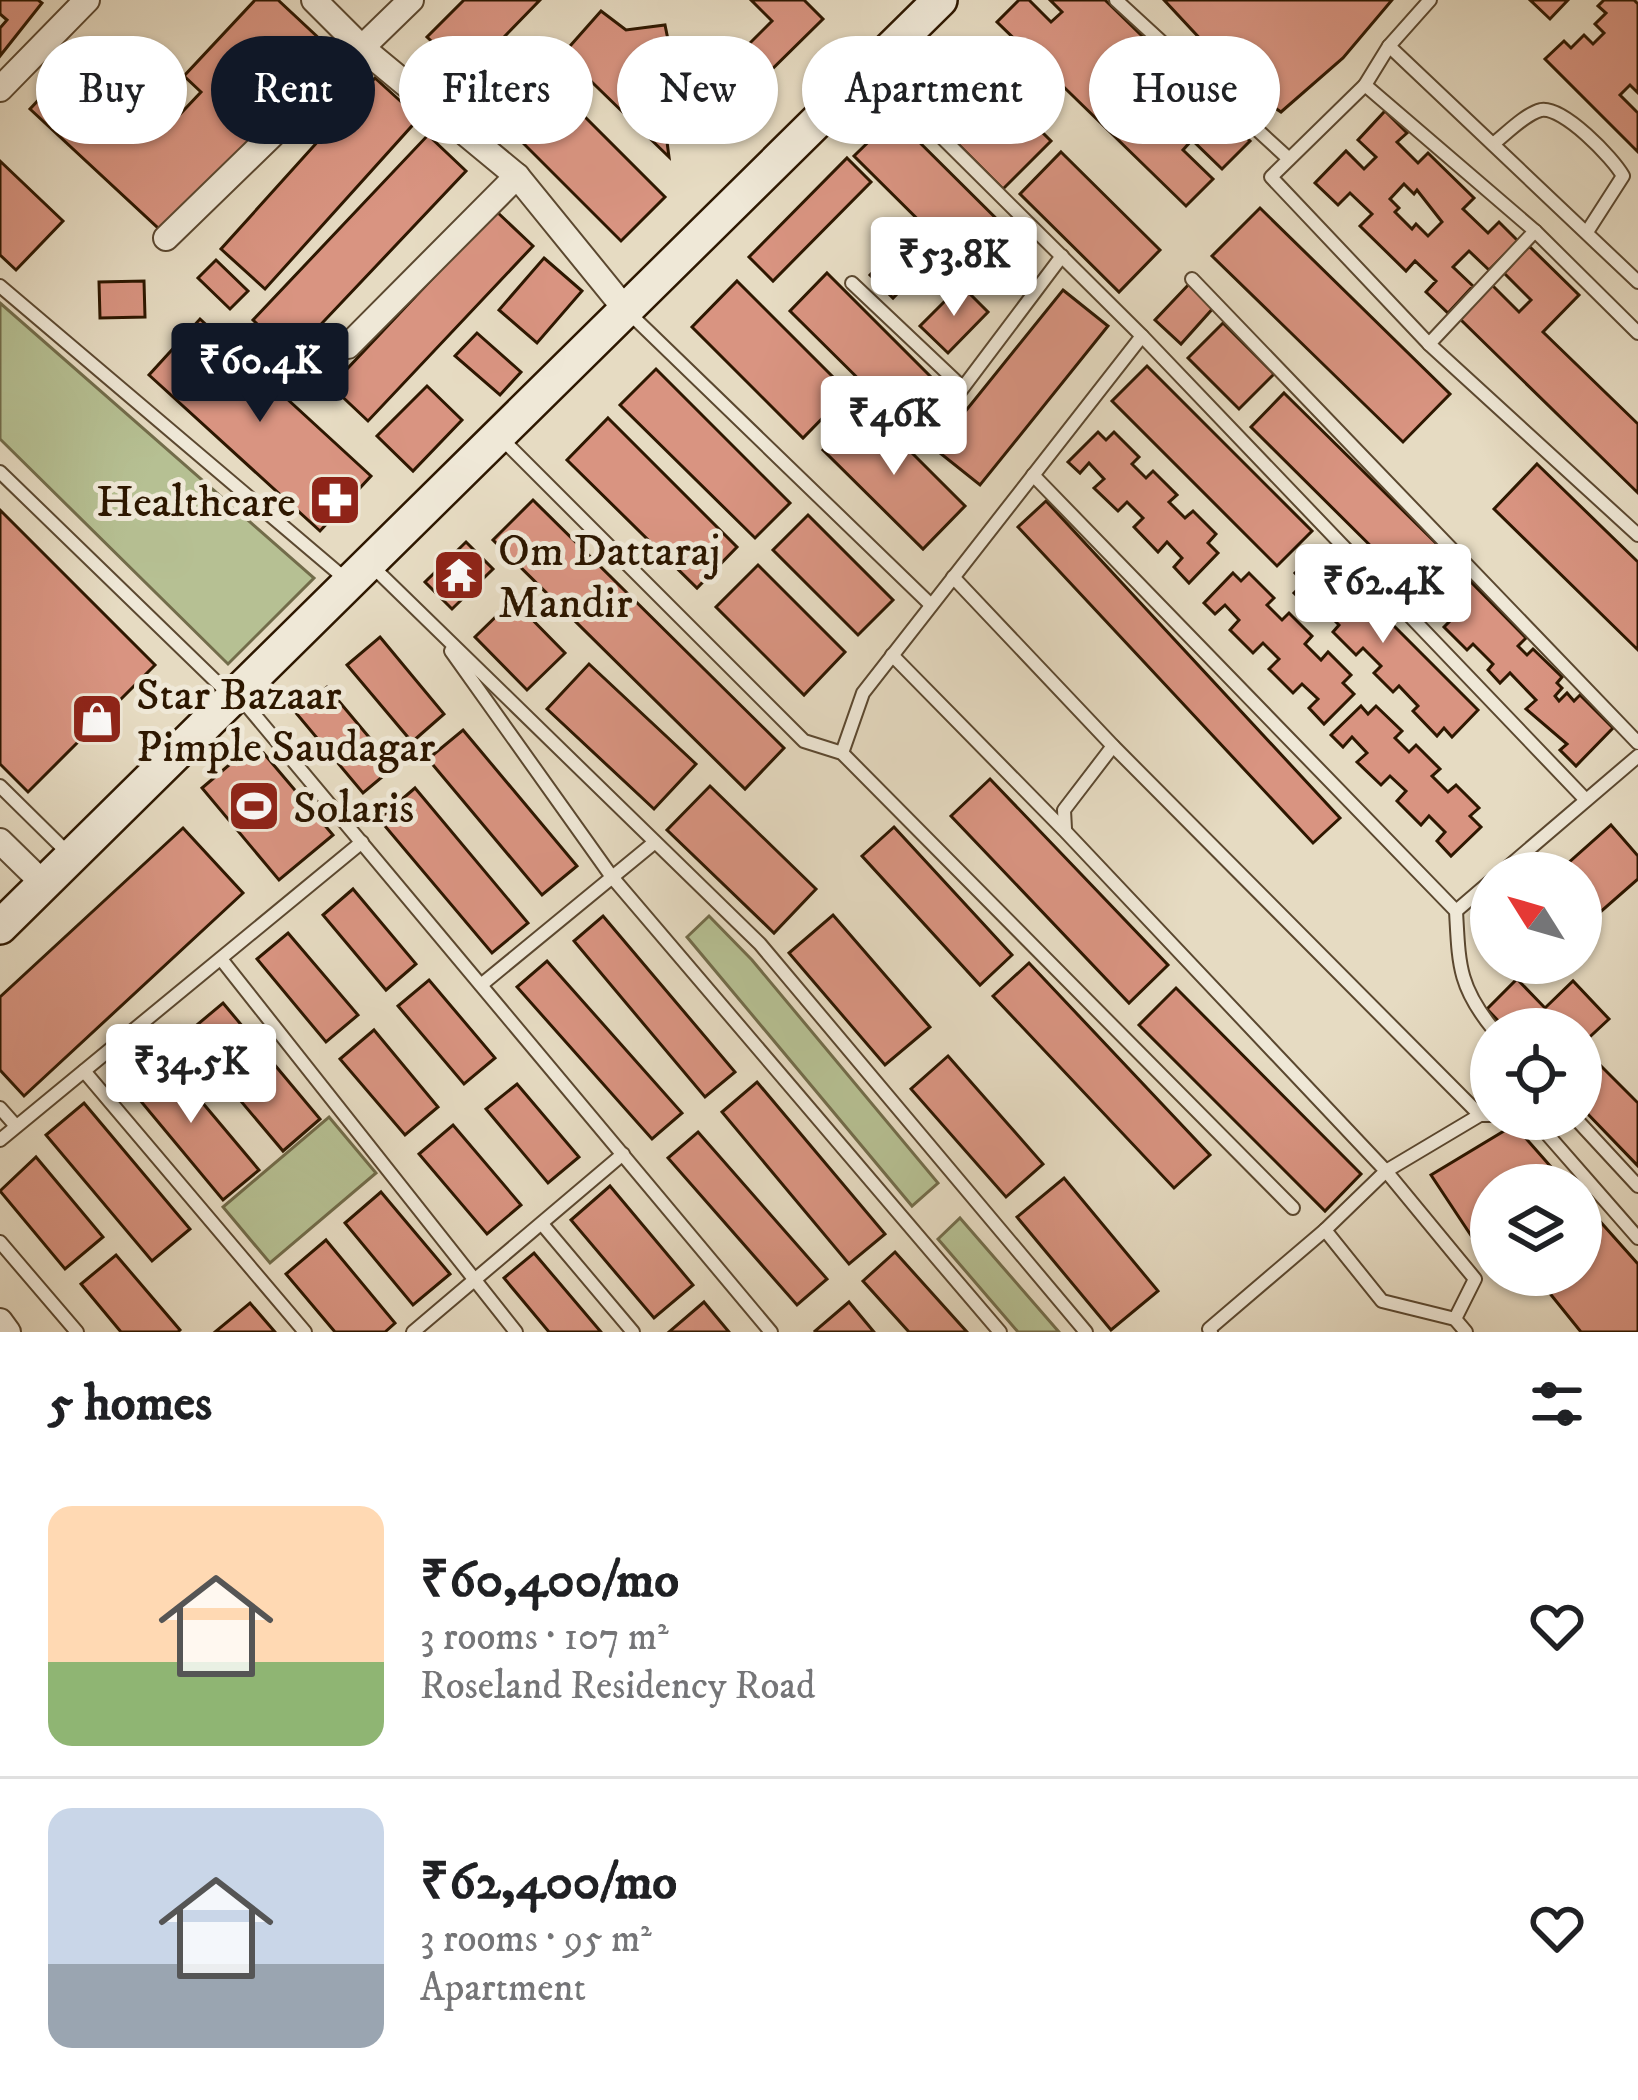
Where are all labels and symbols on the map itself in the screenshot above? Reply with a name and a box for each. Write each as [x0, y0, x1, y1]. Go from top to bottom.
pin: ₹53.8K [856, 217, 1052, 319]
pin: ₹60.4K [162, 323, 358, 425]
pin: ₹46K [823, 376, 965, 478]
pharmacy icon: Healthcare [307, 472, 363, 528]
place label: Healthcare [96, 475, 296, 531]
place label: Om Dattaraj Mandir [498, 524, 721, 632]
pin: ₹62.4K [1285, 544, 1481, 646]
temple icon: Om Dattaraj Mandir [431, 547, 487, 603]
place label: Star Bazaar Pimple Saudagar [136, 668, 436, 776]
shop icon: Star Bazaar Pimple Saudagar [69, 691, 125, 747]
sports icon: Solaris [226, 778, 282, 834]
place label: Solaris [293, 781, 414, 837]
north arrow [1470, 852, 1602, 984]
pin: ₹34.5K [93, 1024, 289, 1126]

